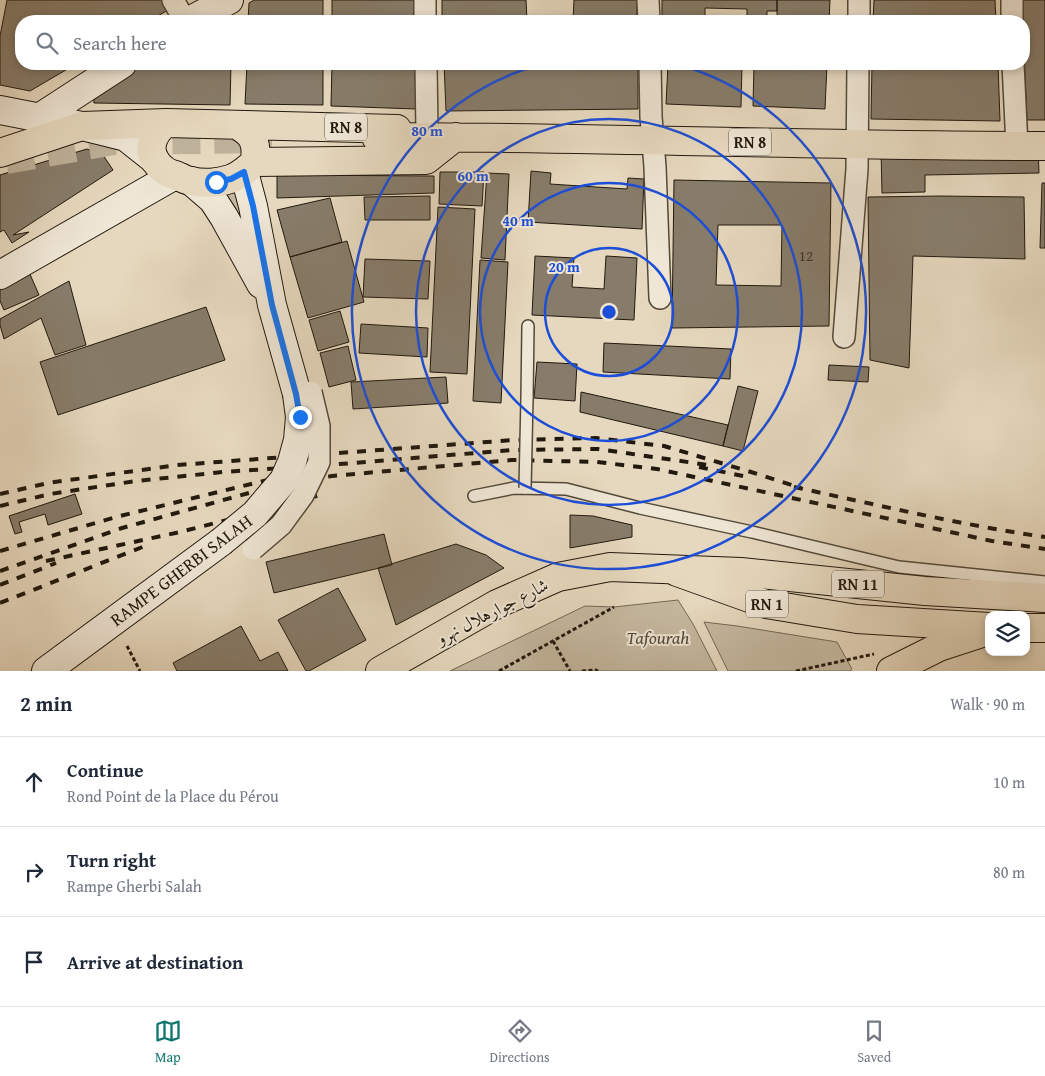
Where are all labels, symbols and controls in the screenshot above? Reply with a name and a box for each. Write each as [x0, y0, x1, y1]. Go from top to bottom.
search box [15, 15, 1030, 70]
icon: search [33, 29, 61, 57]
text: Search here [73, 29, 167, 57]
road number: RN 8 [325, 114, 367, 140]
text: 80 m [411, 120, 443, 141]
road number: RN 8 [729, 128, 771, 156]
text: 60 m [457, 165, 489, 186]
route start [205, 171, 228, 194]
text: 40 m [502, 210, 534, 231]
house number: 12 [799, 245, 813, 266]
text: 20 m [548, 256, 580, 277]
centre of rings [600, 303, 618, 321]
route end [289, 406, 312, 429]
street label: RAMPE GHERBI SALAH [104, 507, 258, 632]
road number: RN 11 [832, 570, 884, 598]
street label: شارع جوارهلال نهرو [429, 571, 554, 654]
road number: RN 1 [746, 590, 788, 618]
map controls [985, 611, 1030, 656]
button: layers [985, 611, 1030, 656]
park label: Tafourah [627, 624, 689, 651]
text: 2 min [20, 688, 72, 719]
text: Walk · 90 m [950, 692, 1025, 716]
text: Continue [67, 756, 144, 784]
icon: ahead [20, 768, 48, 796]
text: 10 m [993, 770, 1025, 794]
text: Rond Point de la Place du Pérou [67, 784, 279, 808]
text: Turn right [67, 846, 156, 874]
icon: right [20, 858, 48, 886]
text: 80 m [993, 860, 1025, 884]
text: Rampe Gherbi Salah [67, 874, 202, 898]
icon: arrive [20, 948, 48, 976]
text: Arrive at destination [67, 948, 243, 976]
tab: Map [154, 1017, 182, 1067]
tab: Directions [489, 1017, 550, 1067]
tab: Saved [857, 1017, 891, 1067]

